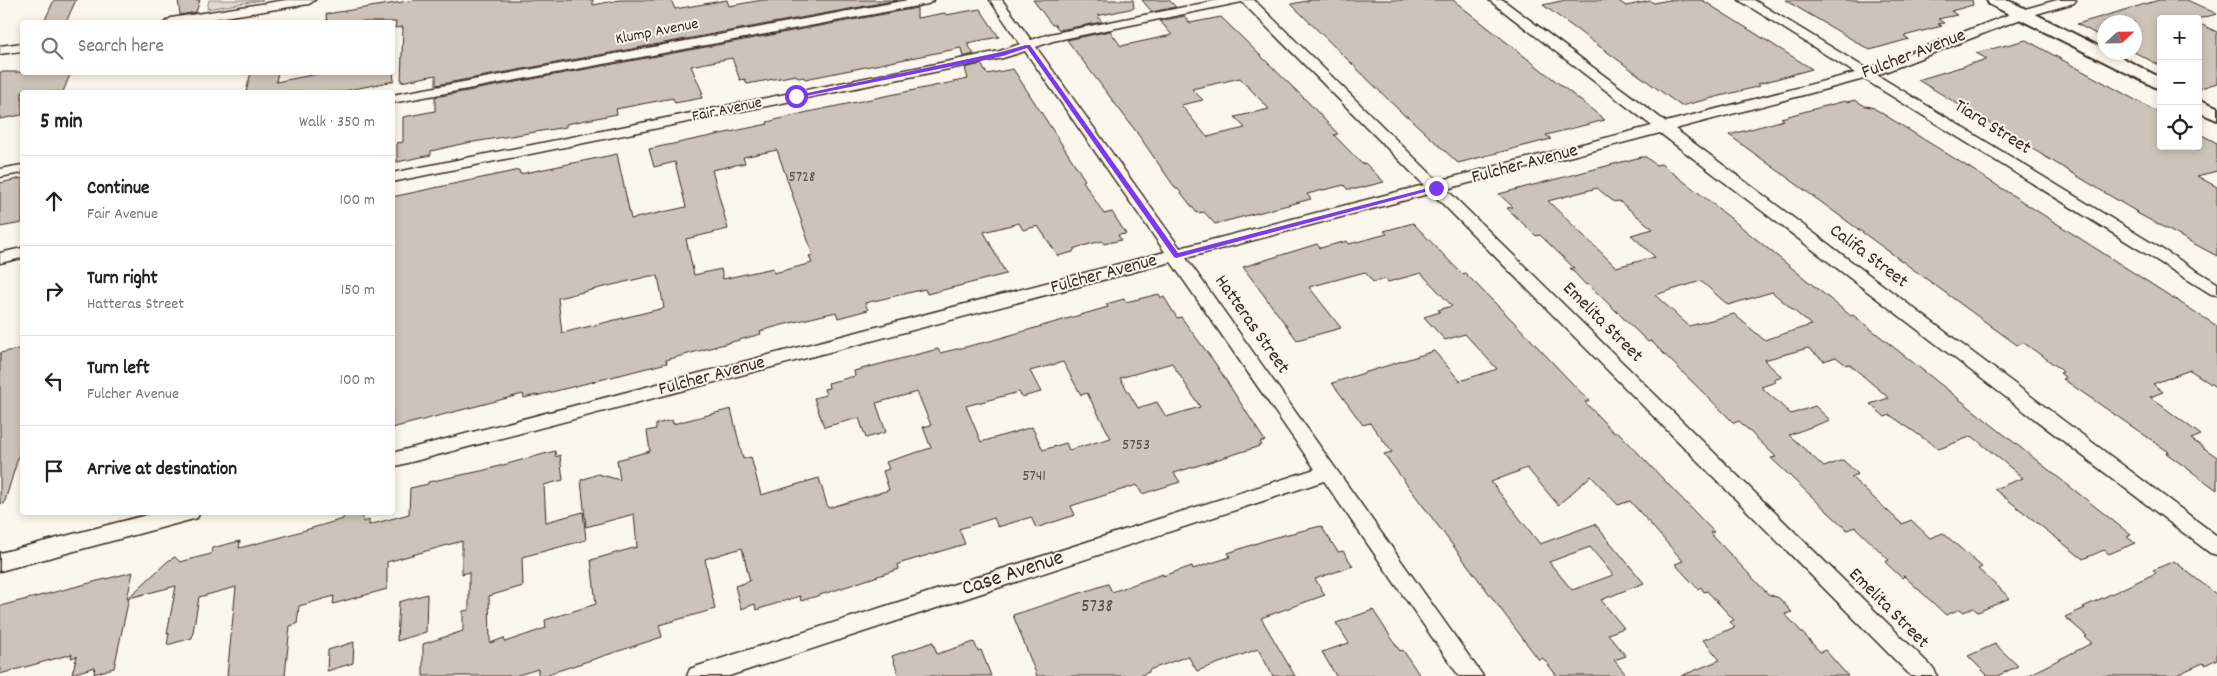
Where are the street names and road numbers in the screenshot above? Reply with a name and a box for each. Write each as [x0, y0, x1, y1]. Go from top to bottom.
street label: Klump Avenue [614, 13, 700, 51]
street label: Fulcher Avenue [1858, 23, 1970, 87]
street label: Fair Avenue [690, 91, 764, 129]
street label: Tiara Street [1948, 94, 2036, 162]
street label: Fulcher Avenue [1469, 138, 1581, 192]
street label: Califa Street [1823, 218, 1913, 296]
street label: Fulcher Avenue [1048, 248, 1160, 302]
street label: Hatteras Street [1207, 270, 1295, 380]
street label: Emelita Street [1556, 277, 1648, 369]
street label: Fulcher Avenue [656, 350, 768, 404]
street label: Case Avenue [958, 543, 1068, 605]
street label: Emelita Street [1842, 563, 1934, 655]

